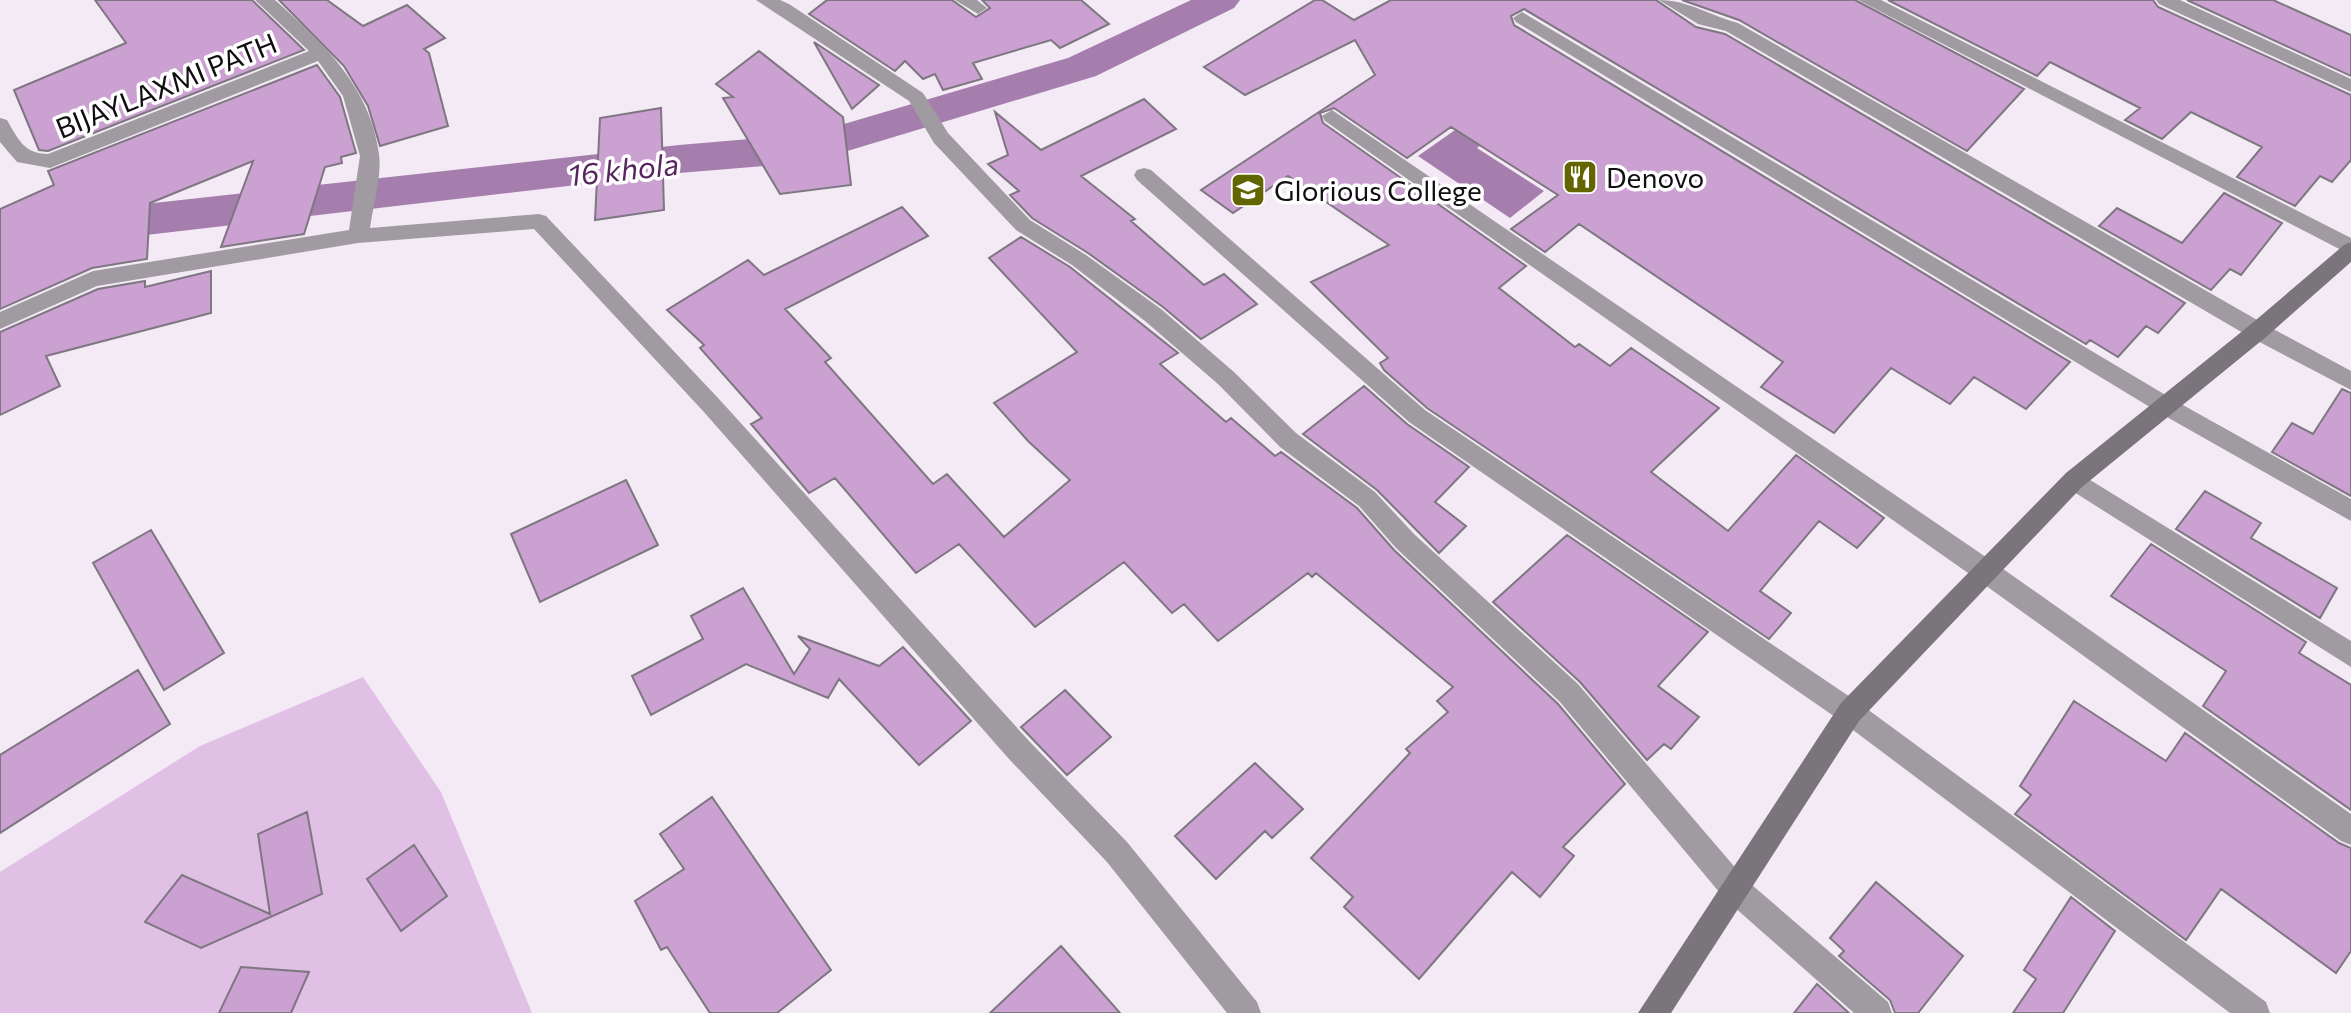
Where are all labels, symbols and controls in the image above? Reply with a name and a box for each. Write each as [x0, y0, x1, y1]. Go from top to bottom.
street label: BIJAYLAXMI PATH [50, 25, 282, 145]
water label: 16 khola [566, 144, 680, 192]
restaurant icon: Denovo [1561, 158, 1599, 196]
place label: Denovo [1606, 160, 1704, 194]
school or university icon: Glorious College [1229, 171, 1267, 209]
place label: Glorious College [1274, 173, 1482, 207]

